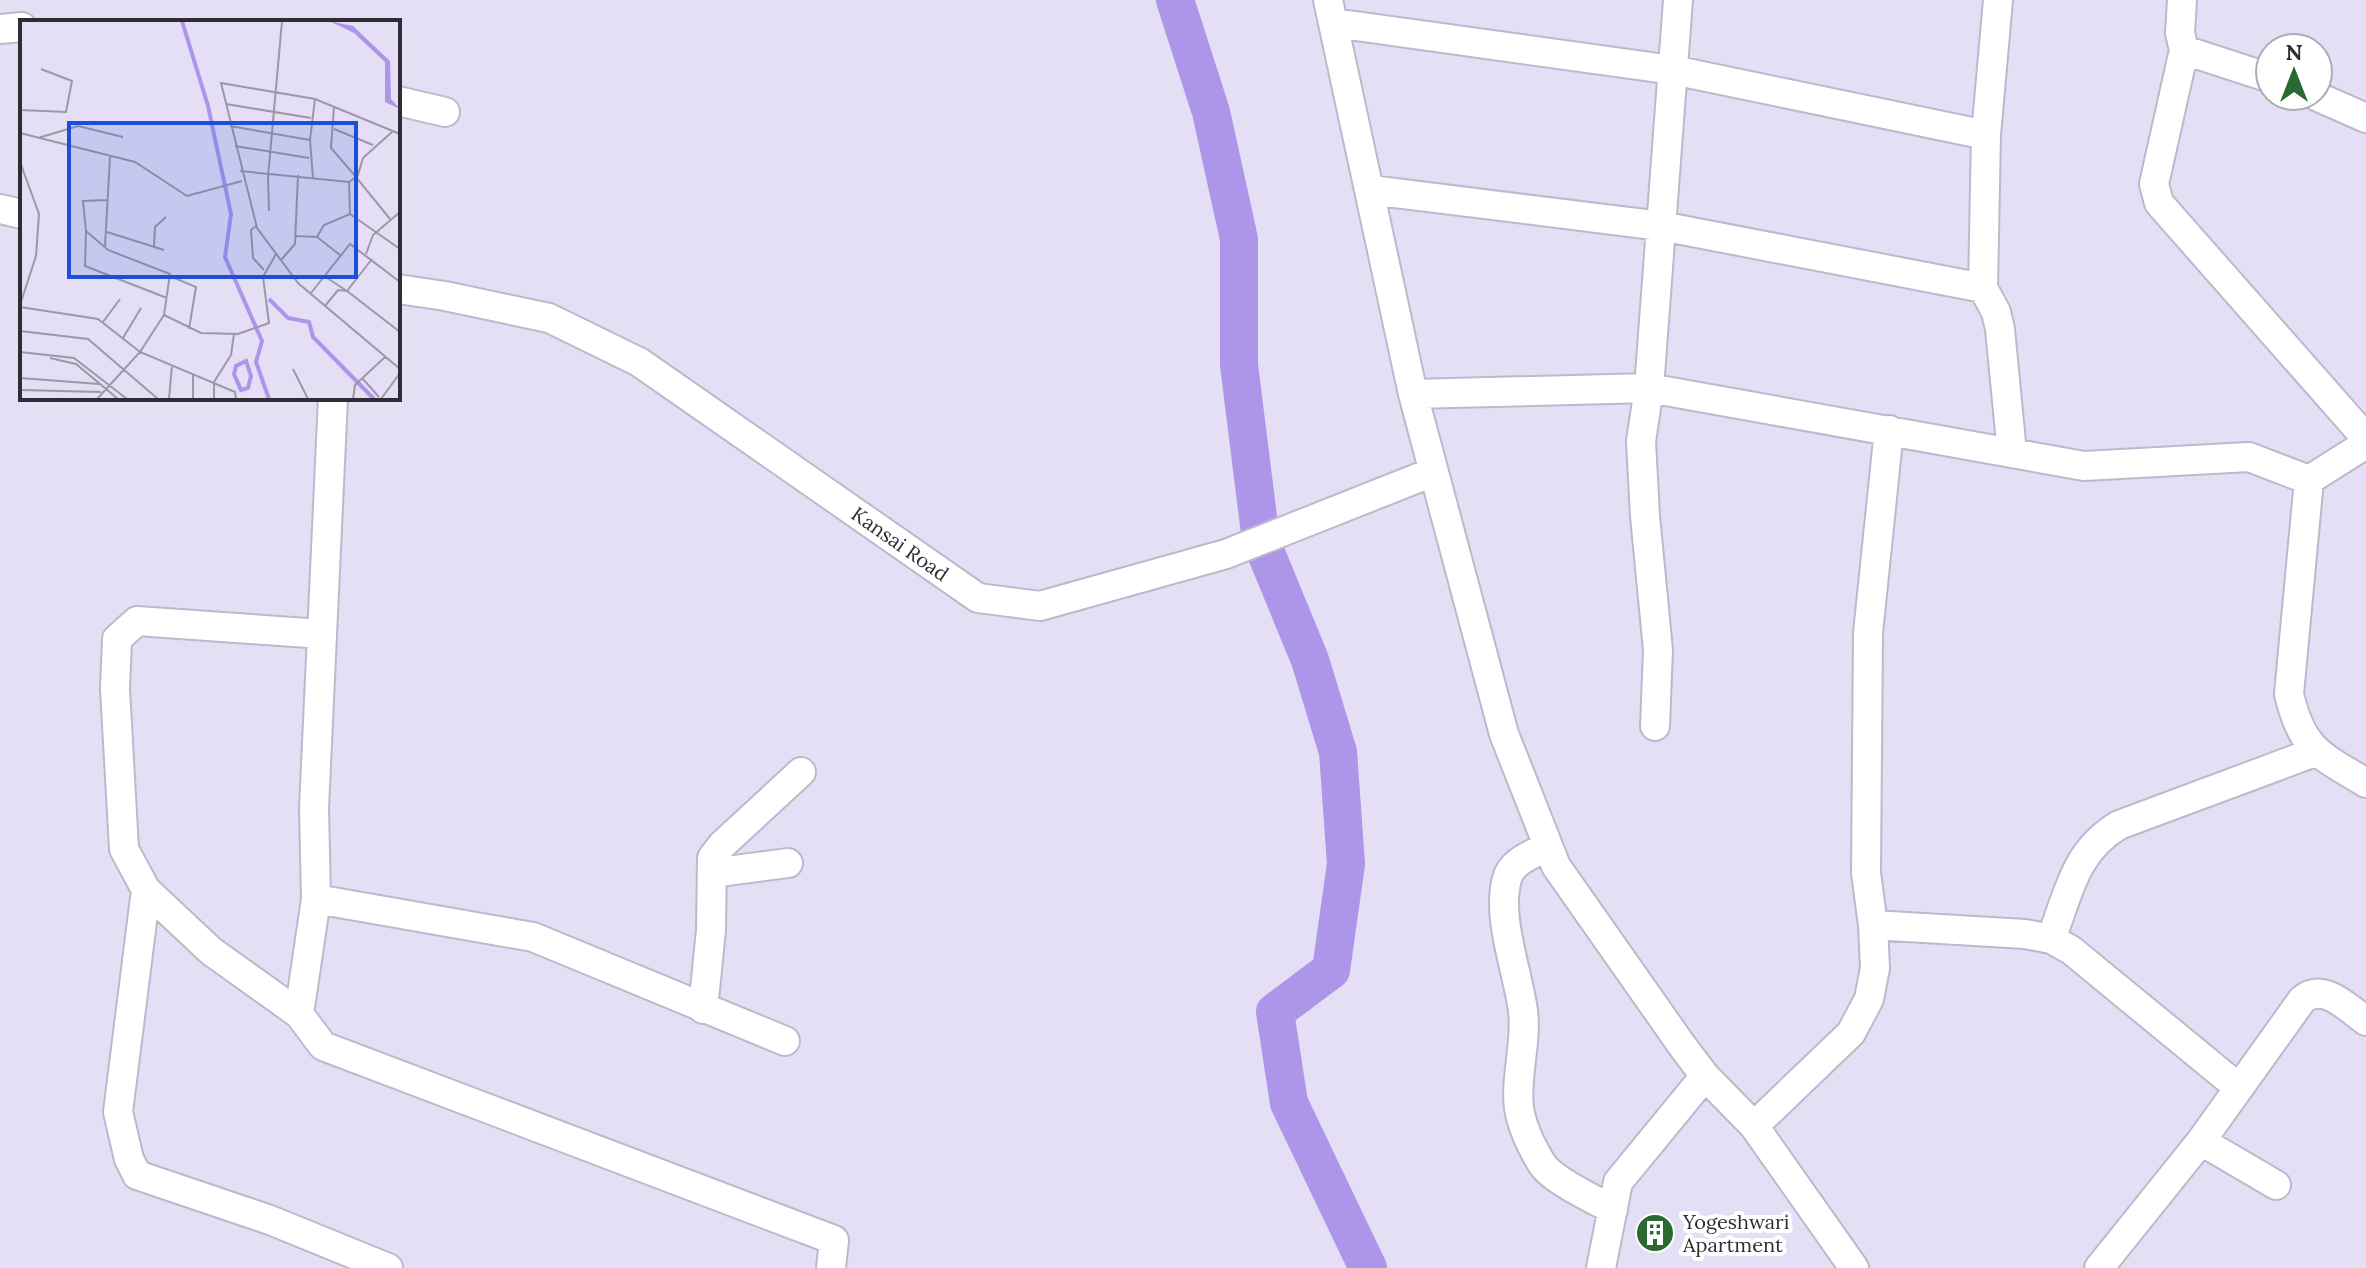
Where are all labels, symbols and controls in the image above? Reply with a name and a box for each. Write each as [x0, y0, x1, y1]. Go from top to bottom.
inset map [20, 20, 400, 400]
north arrow [2254, 32, 2334, 112]
text: N [2285, 38, 2303, 66]
street label: Kansai Road [847, 501, 954, 586]
place label: Yogeshwari Apartment [1682, 1209, 1789, 1257]
building icon: Yogeshwari Apartment [1634, 1212, 1676, 1254]

